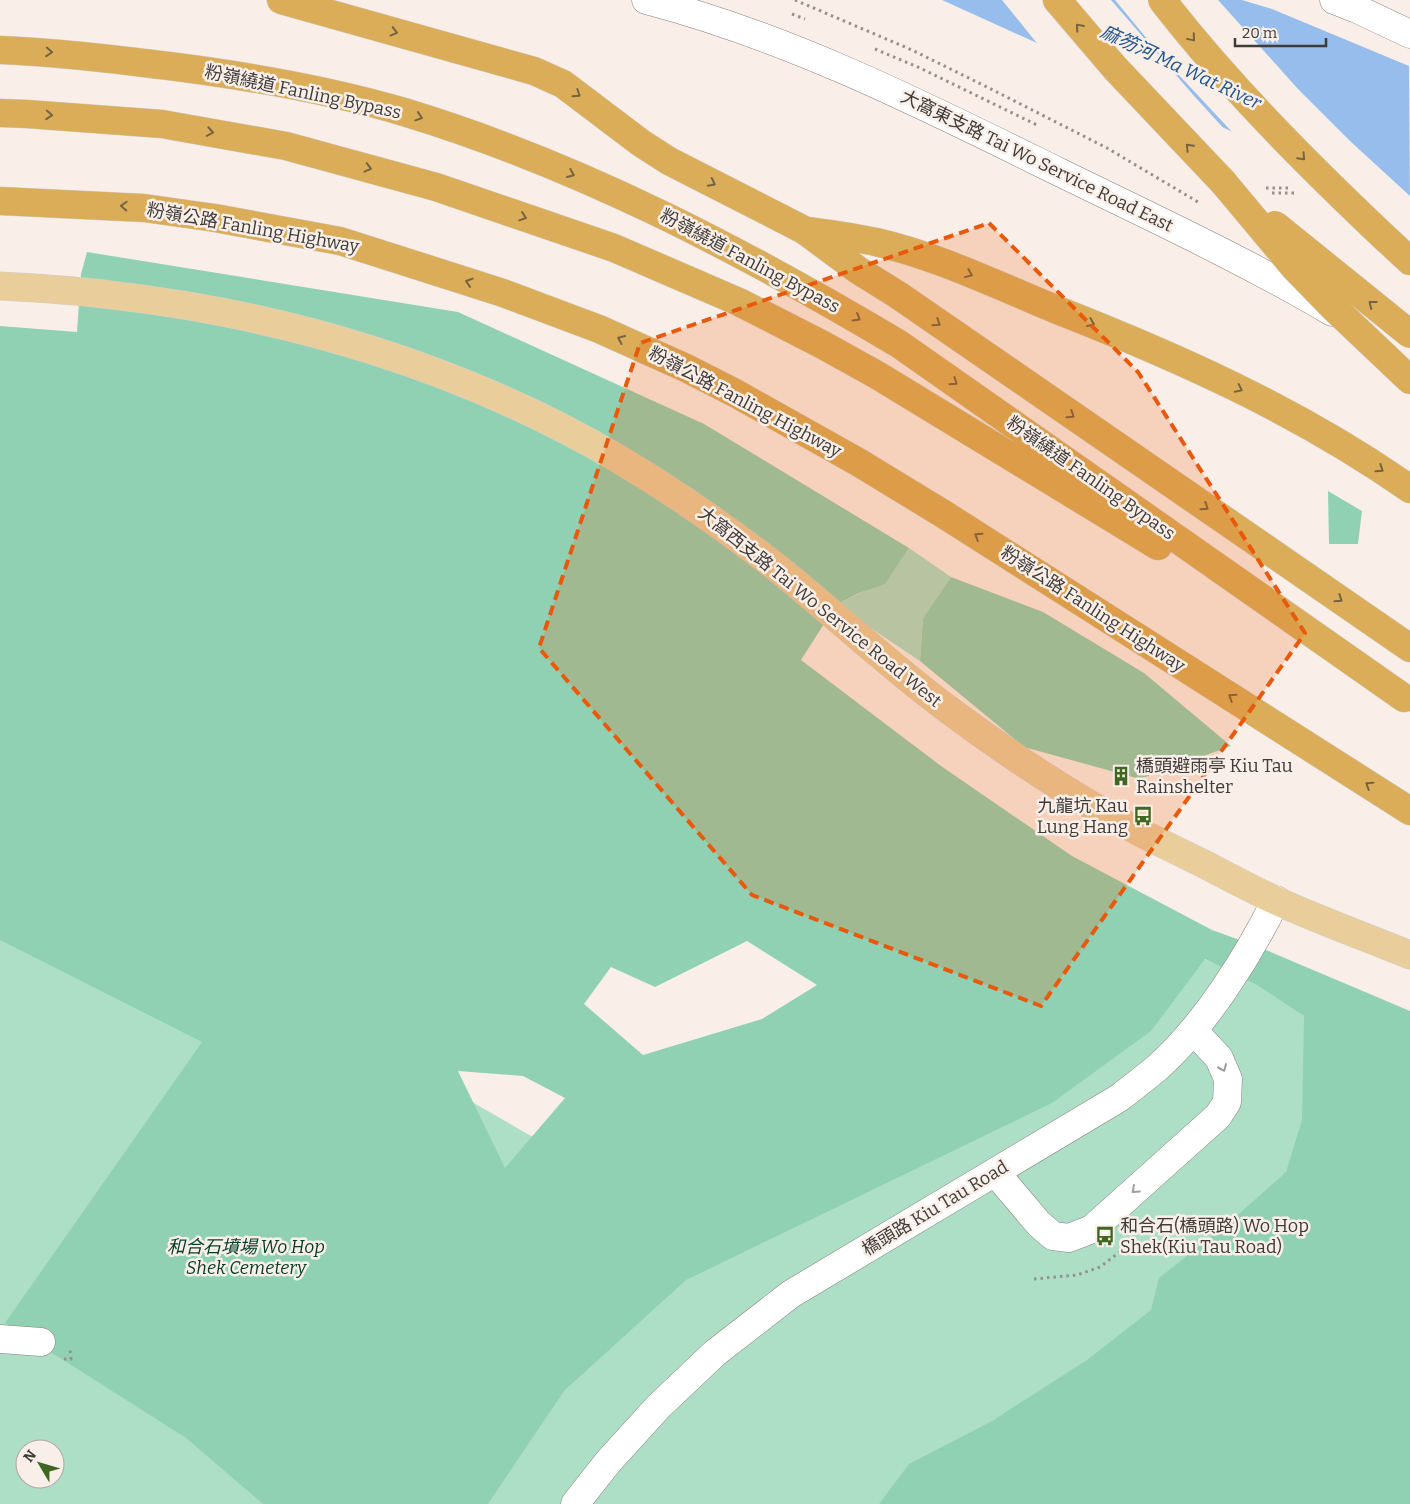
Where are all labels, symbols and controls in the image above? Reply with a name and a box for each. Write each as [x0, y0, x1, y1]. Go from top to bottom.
scale bar [1235, 15, 1326, 47]
water label: 麻笏河 Ma Wat River [1097, 20, 1266, 115]
one-way arrow [1076, 23, 1085, 32]
text: 20 m [1242, 24, 1278, 42]
one-way arrow [390, 26, 398, 37]
one-way arrow [1187, 32, 1196, 41]
one-way arrow [45, 46, 53, 57]
street label: 粉嶺繞道 Fanling Bypass [203, 60, 403, 124]
street label: 大窩東支路 Tai Wo Service Road East [897, 85, 1177, 237]
one-way arrow [571, 88, 580, 97]
one-way arrow [45, 110, 53, 121]
one-way arrow [415, 112, 423, 122]
one-way arrow [206, 127, 214, 137]
one-way arrow [1186, 144, 1195, 153]
one-way arrow [1296, 152, 1305, 161]
one-way arrow [364, 163, 372, 173]
one-way arrow [566, 168, 575, 179]
one-way arrow [707, 177, 716, 187]
street label: 粉嶺公路 Fanling Highway [145, 198, 361, 258]
one-way arrow [119, 201, 127, 212]
street label: 粉嶺繞道 Fanling Bypass [656, 204, 844, 318]
one-way arrow [519, 211, 527, 221]
one-way arrow [964, 267, 973, 278]
one-way arrow [466, 278, 474, 288]
one-way arrow [1369, 301, 1378, 309]
one-way arrow [851, 312, 860, 322]
one-way arrow [932, 317, 941, 326]
one-way arrow [1086, 317, 1095, 327]
one-way arrow [617, 335, 626, 346]
street label: 粉嶺公路 Fanling Highway [645, 342, 846, 462]
one-way arrow [948, 376, 957, 385]
one-way arrow [1234, 383, 1243, 393]
one-way arrow [1065, 409, 1075, 418]
street label: 粉嶺繞道 Fanling Bypass [1003, 412, 1179, 544]
one-way arrow [1375, 463, 1384, 472]
one-way arrow [1199, 501, 1209, 510]
street label: 大窩西支路 Tai Wo Service Road West [694, 502, 946, 712]
one-way arrow [974, 532, 983, 542]
street label: 粉嶺公路 Fanling Highway [997, 541, 1190, 677]
one-way arrow [1333, 593, 1343, 602]
one-way arrow [1228, 694, 1237, 704]
place label: 橋頭避雨亭 Kiu Tau Rainshelter [1136, 755, 1293, 798]
building icon: 橋頭避雨亭 Kiu Tau Rainshelter [1110, 765, 1132, 787]
one-way arrow [1365, 782, 1375, 791]
place label: 九龍坑 Kau Lung Hang [1037, 795, 1128, 838]
bus stop icon: 九龍坑 Kau Lung Hang [1132, 805, 1154, 827]
one-way arrow [1217, 1063, 1228, 1072]
street label: 橋頭路 Kiu Tau Road [858, 1155, 1012, 1260]
one-way arrow [1132, 1184, 1141, 1193]
place label: 和合石(橋頭路) Wo Hop Shek(Kiu Tau Road) [1120, 1215, 1309, 1258]
bus stop icon: 和合石(橋頭路) Wo Hop Shek(Kiu Tau Road) [1094, 1225, 1116, 1247]
park label: 和合石墳場 Wo Hop Shek Cemetery [167, 1236, 325, 1279]
north arrow [15, 1439, 65, 1489]
text: N [20, 1447, 40, 1466]

